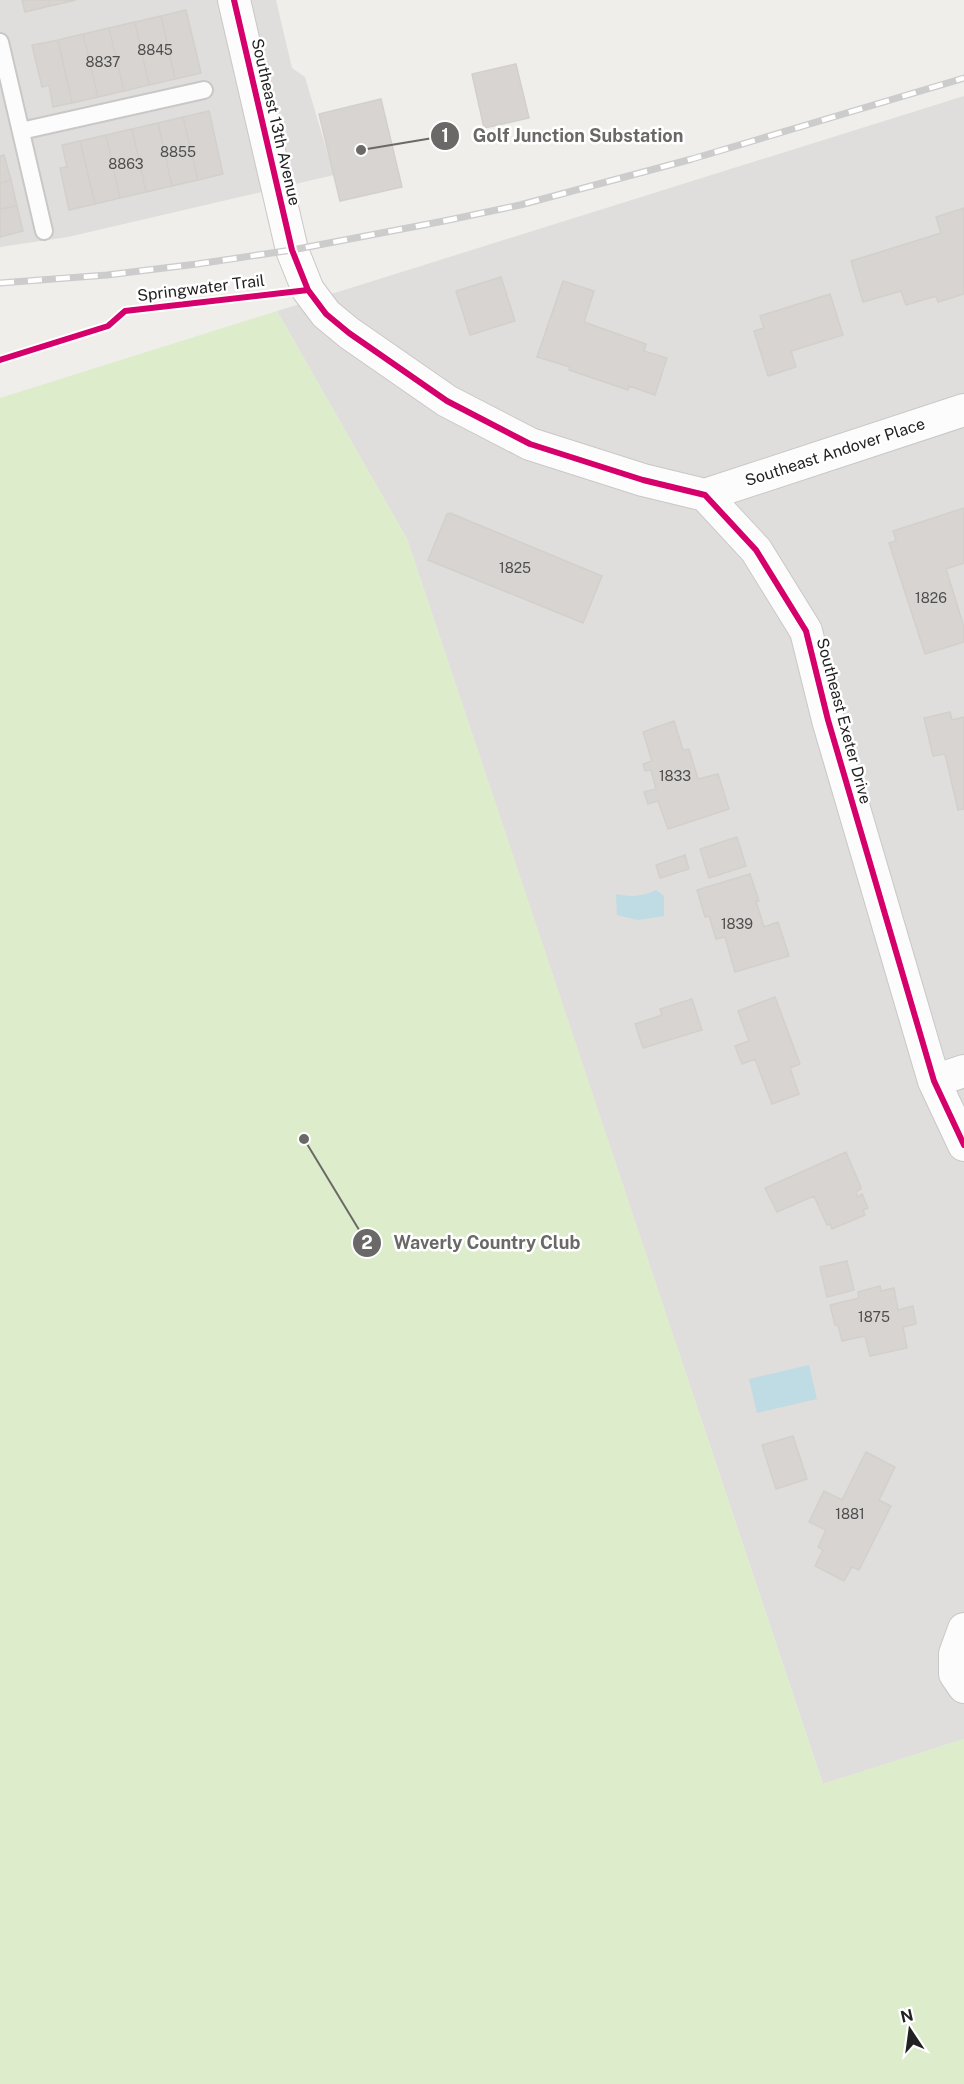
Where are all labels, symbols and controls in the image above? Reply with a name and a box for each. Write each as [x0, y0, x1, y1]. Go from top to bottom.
street label: Southeast 13th Avenue [247, 37, 305, 207]
house number: 8845 [137, 42, 173, 58]
house number: 8837 [86, 54, 120, 70]
callout: Golf Junction Substation [430, 118, 695, 154]
text: 1 [441, 125, 449, 146]
text: Golf Junction Substation [473, 125, 683, 146]
house number: 8855 [160, 144, 196, 160]
house number: 8863 [108, 156, 144, 172]
street label: Springwater Trail [136, 271, 266, 305]
street label: Southeast Andover Place [743, 414, 927, 490]
house number: 1825 [499, 560, 531, 576]
house number: 1826 [915, 590, 947, 606]
street label: Southeast Exeter Drive [813, 636, 875, 806]
house number: 1833 [659, 768, 691, 784]
house number: 1839 [721, 916, 753, 932]
callout: Waverly Country Club [352, 1225, 593, 1261]
text: 2 [361, 1232, 373, 1253]
text: Waverly Country Club [394, 1232, 580, 1253]
house number: 1875 [858, 1309, 890, 1325]
house number: 1881 [835, 1506, 865, 1522]
north arrow [880, 2000, 940, 2060]
text: N [899, 2005, 915, 2027]

